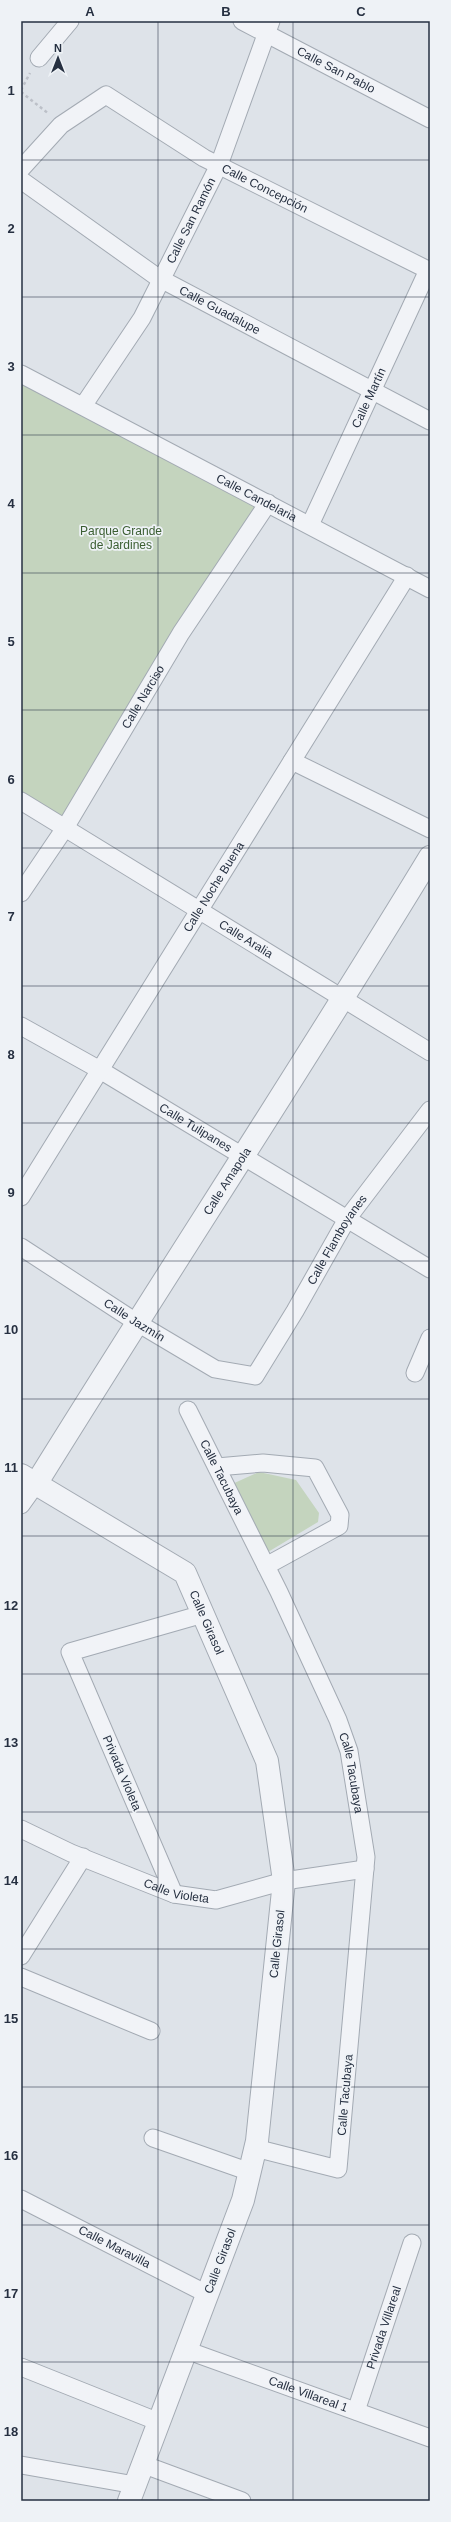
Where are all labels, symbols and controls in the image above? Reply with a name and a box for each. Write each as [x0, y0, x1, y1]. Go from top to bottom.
text: A [85, 4, 95, 19]
text: B [221, 4, 231, 19]
text: C [356, 4, 366, 19]
north arrow [38, 38, 78, 78]
text: N [54, 42, 62, 54]
street label: Calle San Pablo [295, 44, 378, 96]
text: 1 [7, 83, 15, 98]
street label: Calle Concepción [220, 161, 310, 216]
street label: Calle San Ramón [164, 175, 218, 266]
text: 2 [7, 221, 15, 236]
street label: Calle Guadalupe [177, 283, 263, 337]
text: 3 [7, 359, 15, 374]
street label: Calle Martín [349, 366, 389, 430]
street label: Calle Candelaria [214, 471, 299, 525]
text: 4 [7, 496, 15, 511]
park label: Parque Grande de Jardines [80, 524, 162, 552]
text: 5 [7, 634, 15, 649]
street label: Calle Narciso [119, 662, 167, 731]
text: 6 [7, 772, 15, 787]
street label: Calle Noche Buena [180, 839, 247, 935]
text: 7 [7, 909, 15, 924]
street label: Calle Aralia [216, 917, 276, 961]
text: 8 [7, 1047, 15, 1062]
street label: Calle Tulipanes [157, 1100, 234, 1155]
street label: Calle Amapola [200, 1145, 254, 1218]
text: 9 [7, 1185, 15, 1200]
street label: Calle Flamboyanes [304, 1192, 370, 1287]
street label: Calle Jazmín [101, 1296, 167, 1345]
text: 10 [4, 1322, 18, 1337]
street label: Calle Tacubaya [197, 1437, 246, 1517]
text: 11 [4, 1460, 18, 1475]
street label: Calle Girasol [186, 1588, 227, 1657]
text: 12 [4, 1598, 18, 1613]
street label: Calle Tacubaya [336, 1730, 366, 1814]
street label: Privada Violeta [100, 1733, 144, 1813]
text: 13 [4, 1735, 18, 1750]
text: 14 [4, 1873, 19, 1888]
street label: Calle Violeta [142, 1876, 210, 1906]
street label: Calle Girasol [266, 1909, 288, 1979]
text: 15 [4, 2011, 18, 2026]
street label: Calle Tacubaya [334, 2053, 356, 2136]
text: 16 [4, 2148, 18, 2163]
street label: Calle Maravilla [76, 2223, 153, 2271]
street label: Calle Girasol [201, 2226, 239, 2296]
street label: Privada Villareal [363, 2284, 404, 2371]
text: 17 [4, 2286, 18, 2301]
street label: Calle Villareal 1 [267, 2373, 350, 2415]
text: 18 [4, 2424, 18, 2439]

